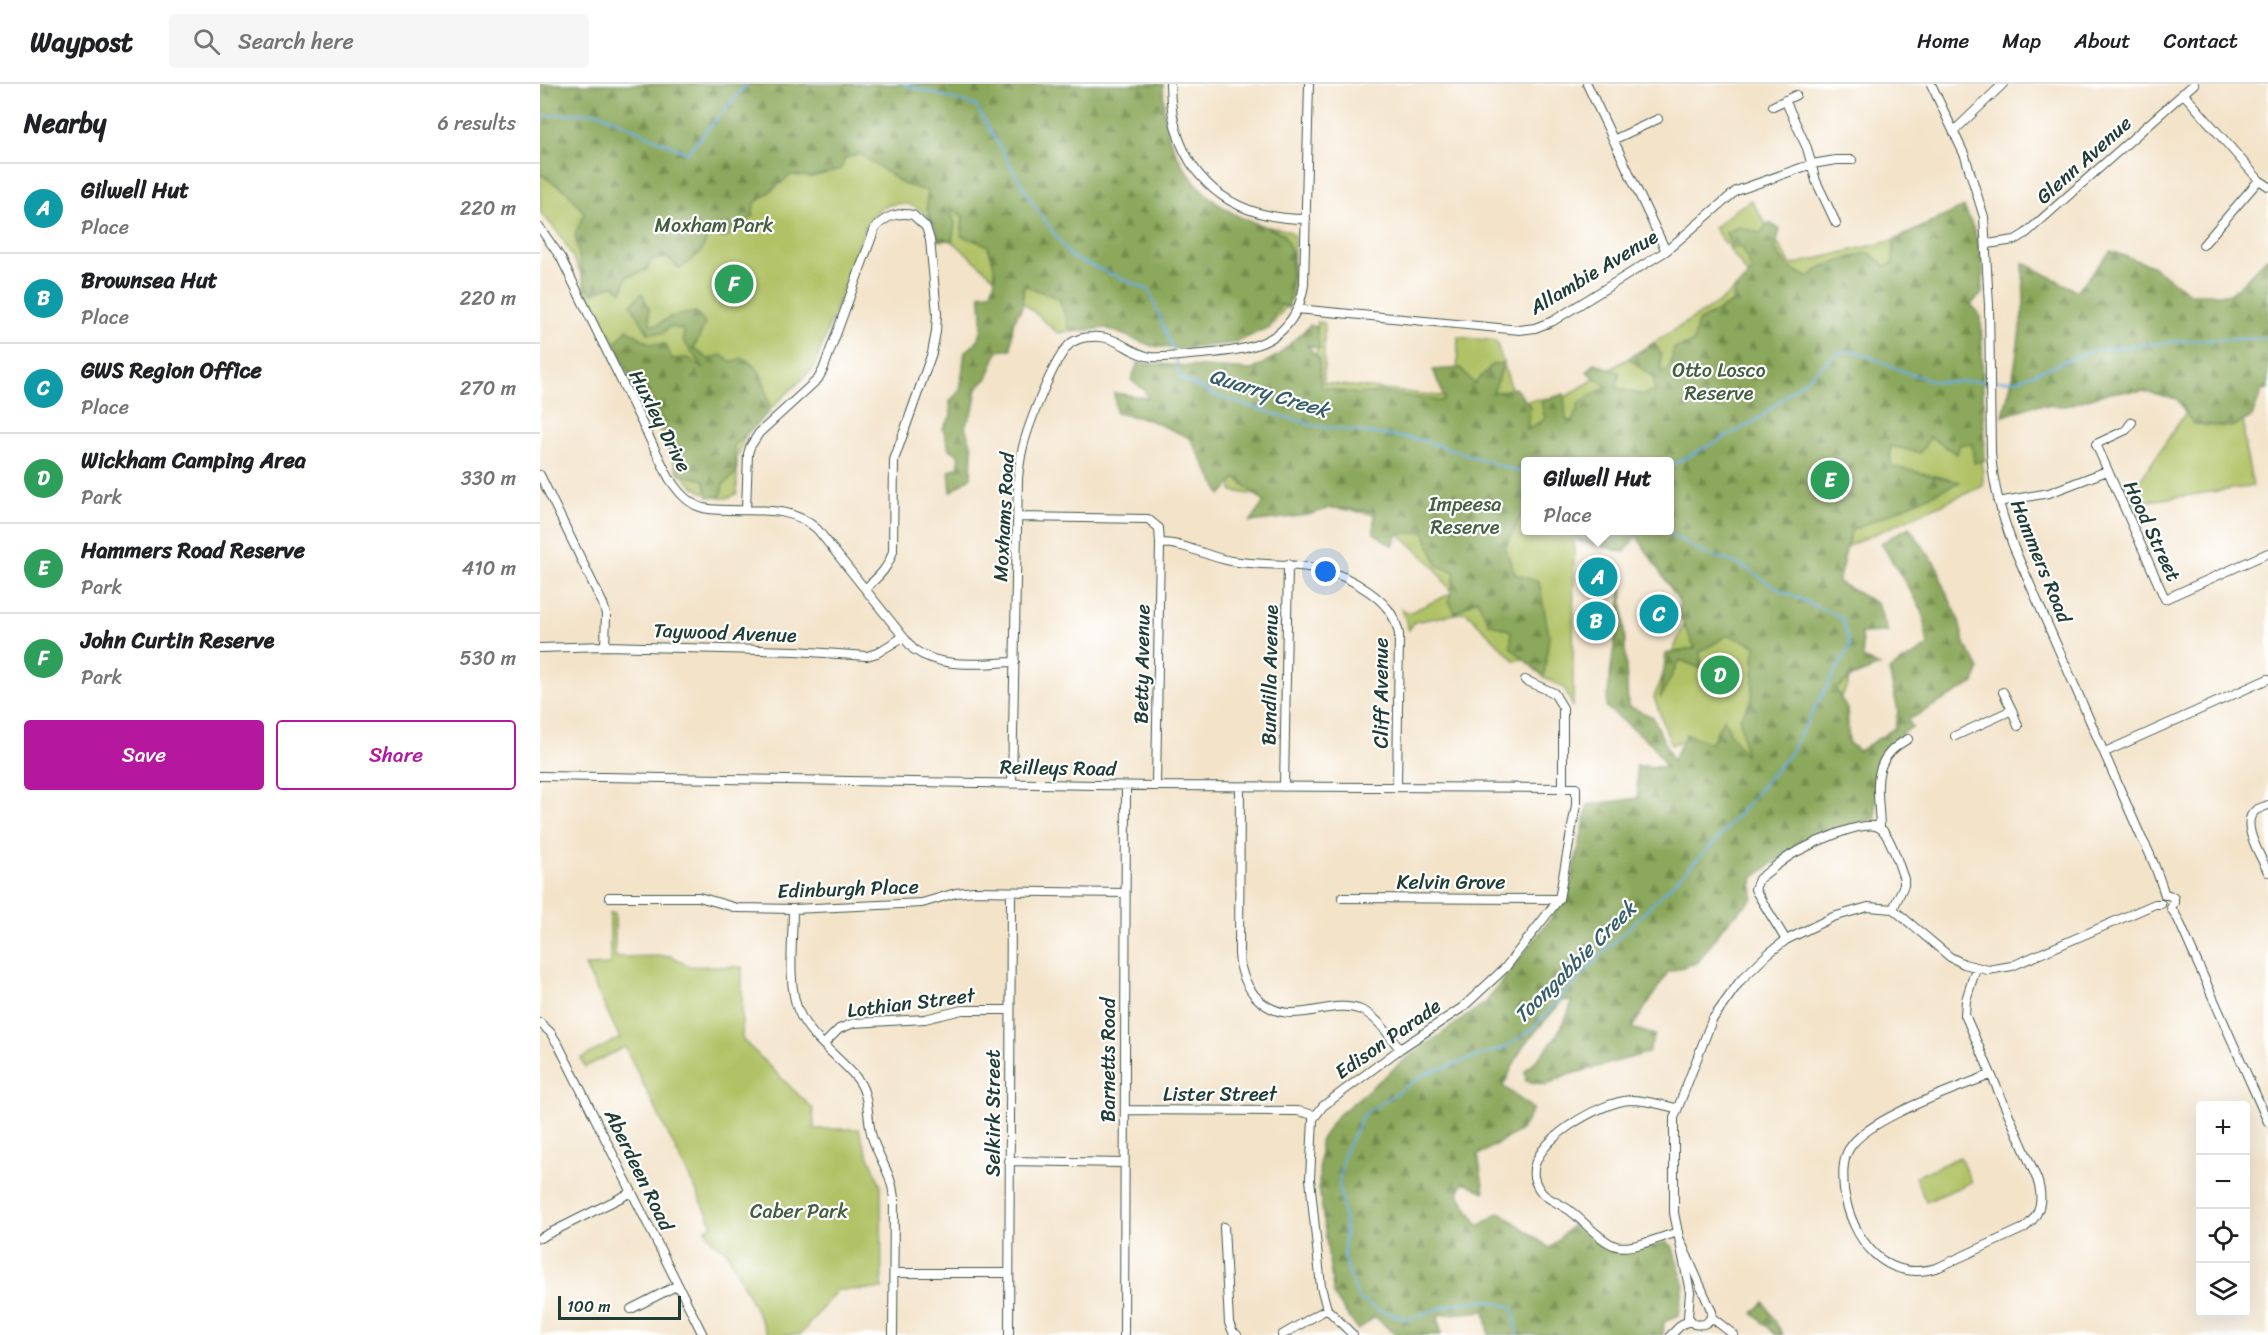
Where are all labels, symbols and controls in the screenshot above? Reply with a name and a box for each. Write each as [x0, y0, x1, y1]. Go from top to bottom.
search box [169, 14, 589, 68]
text: Waypost [30, 17, 133, 66]
text: Search here [238, 22, 354, 61]
text: Home [1917, 22, 1969, 60]
text: Map [2002, 22, 2041, 60]
text: About [2074, 22, 2131, 60]
text: Contact [2164, 22, 2238, 60]
icon: search [190, 25, 223, 58]
text: Nearby [24, 100, 106, 146]
text: 6 results [437, 106, 516, 141]
street label: Glenn Avenue [2028, 107, 2140, 213]
text: Gilwell Hut [81, 171, 189, 210]
text: A [37, 191, 50, 226]
text: 220 m [460, 191, 516, 226]
park label: Moxham Park [655, 208, 774, 243]
text: Place [81, 210, 129, 245]
street label: Allambie Avenue [1522, 219, 1666, 325]
text: Brownsea Hut [81, 261, 217, 300]
pin: F [714, 262, 754, 306]
text: B [37, 281, 50, 316]
text: 220 m [460, 281, 516, 316]
text: Place [81, 300, 129, 335]
text: GWS Region Office [81, 351, 262, 390]
park label: Otto Losco Reserve [1672, 353, 1766, 411]
water label: Quarry Creek [1204, 357, 1336, 430]
street label: Huxley Drive [619, 363, 701, 479]
text: C [37, 371, 50, 406]
text: 270 m [460, 371, 516, 406]
text: Place [81, 390, 129, 425]
text: Wickham Camping Area [81, 441, 306, 480]
street label: Moxhams Road [983, 450, 1025, 583]
popup [1521, 457, 1674, 535]
pin: E [1810, 458, 1850, 502]
text: Gilwell Hut [1544, 459, 1651, 498]
text: D [38, 461, 49, 496]
text: 330 m [461, 461, 516, 496]
street label: Hood Street [2113, 474, 2191, 588]
text: Park [81, 480, 122, 515]
park label: Impeesa Reserve [1428, 487, 1501, 545]
street label: Hammers Road [2000, 494, 2082, 629]
text: Place [1544, 498, 1592, 533]
text: Hammers Road Reserve [81, 531, 305, 570]
text: E [38, 551, 49, 586]
text: 410 m [462, 551, 516, 586]
pin: A [1578, 554, 1618, 600]
your location [1311, 557, 1340, 586]
text: Park [81, 570, 122, 605]
pin: C [1640, 592, 1678, 636]
pin: B [1576, 598, 1616, 644]
street label: Betty Avenue [1123, 604, 1161, 724]
street label: Bundilla Avenue [1251, 604, 1289, 746]
street label: Taywood Avenue [653, 613, 798, 653]
text: John Curtin Reserve [81, 621, 274, 660]
street label: Cliff Avenue [1364, 637, 1399, 749]
text: F [38, 641, 49, 676]
text: 530 m [460, 641, 516, 676]
pin: D [1700, 652, 1740, 698]
text: Park [81, 660, 122, 695]
button: Save [24, 720, 264, 790]
button: Share [276, 720, 516, 790]
street label: Reilleys Road [999, 749, 1118, 787]
street label: Kelvin Grove [1396, 865, 1506, 900]
street label: Edinburgh Place [777, 869, 919, 909]
water label: Toongabbie Creek [1504, 890, 1647, 1033]
street label: Lothian Street [845, 978, 978, 1028]
street label: Edison Parade [1327, 989, 1449, 1089]
street label: Barnetts Road [1091, 996, 1126, 1122]
street label: Selkirk Street [976, 1049, 1011, 1177]
street label: Lister Street [1163, 1077, 1278, 1112]
map controls [2196, 1101, 2250, 1317]
button: + [2196, 1101, 2250, 1155]
street label: Aberdeen Road [594, 1102, 684, 1238]
button: − [2196, 1155, 2250, 1209]
park label: Caber Park [750, 1194, 848, 1229]
button: locate [2196, 1209, 2250, 1263]
button: layers [2196, 1263, 2250, 1317]
text: 100 m [567, 1292, 611, 1321]
scale bar [558, 1293, 681, 1320]

